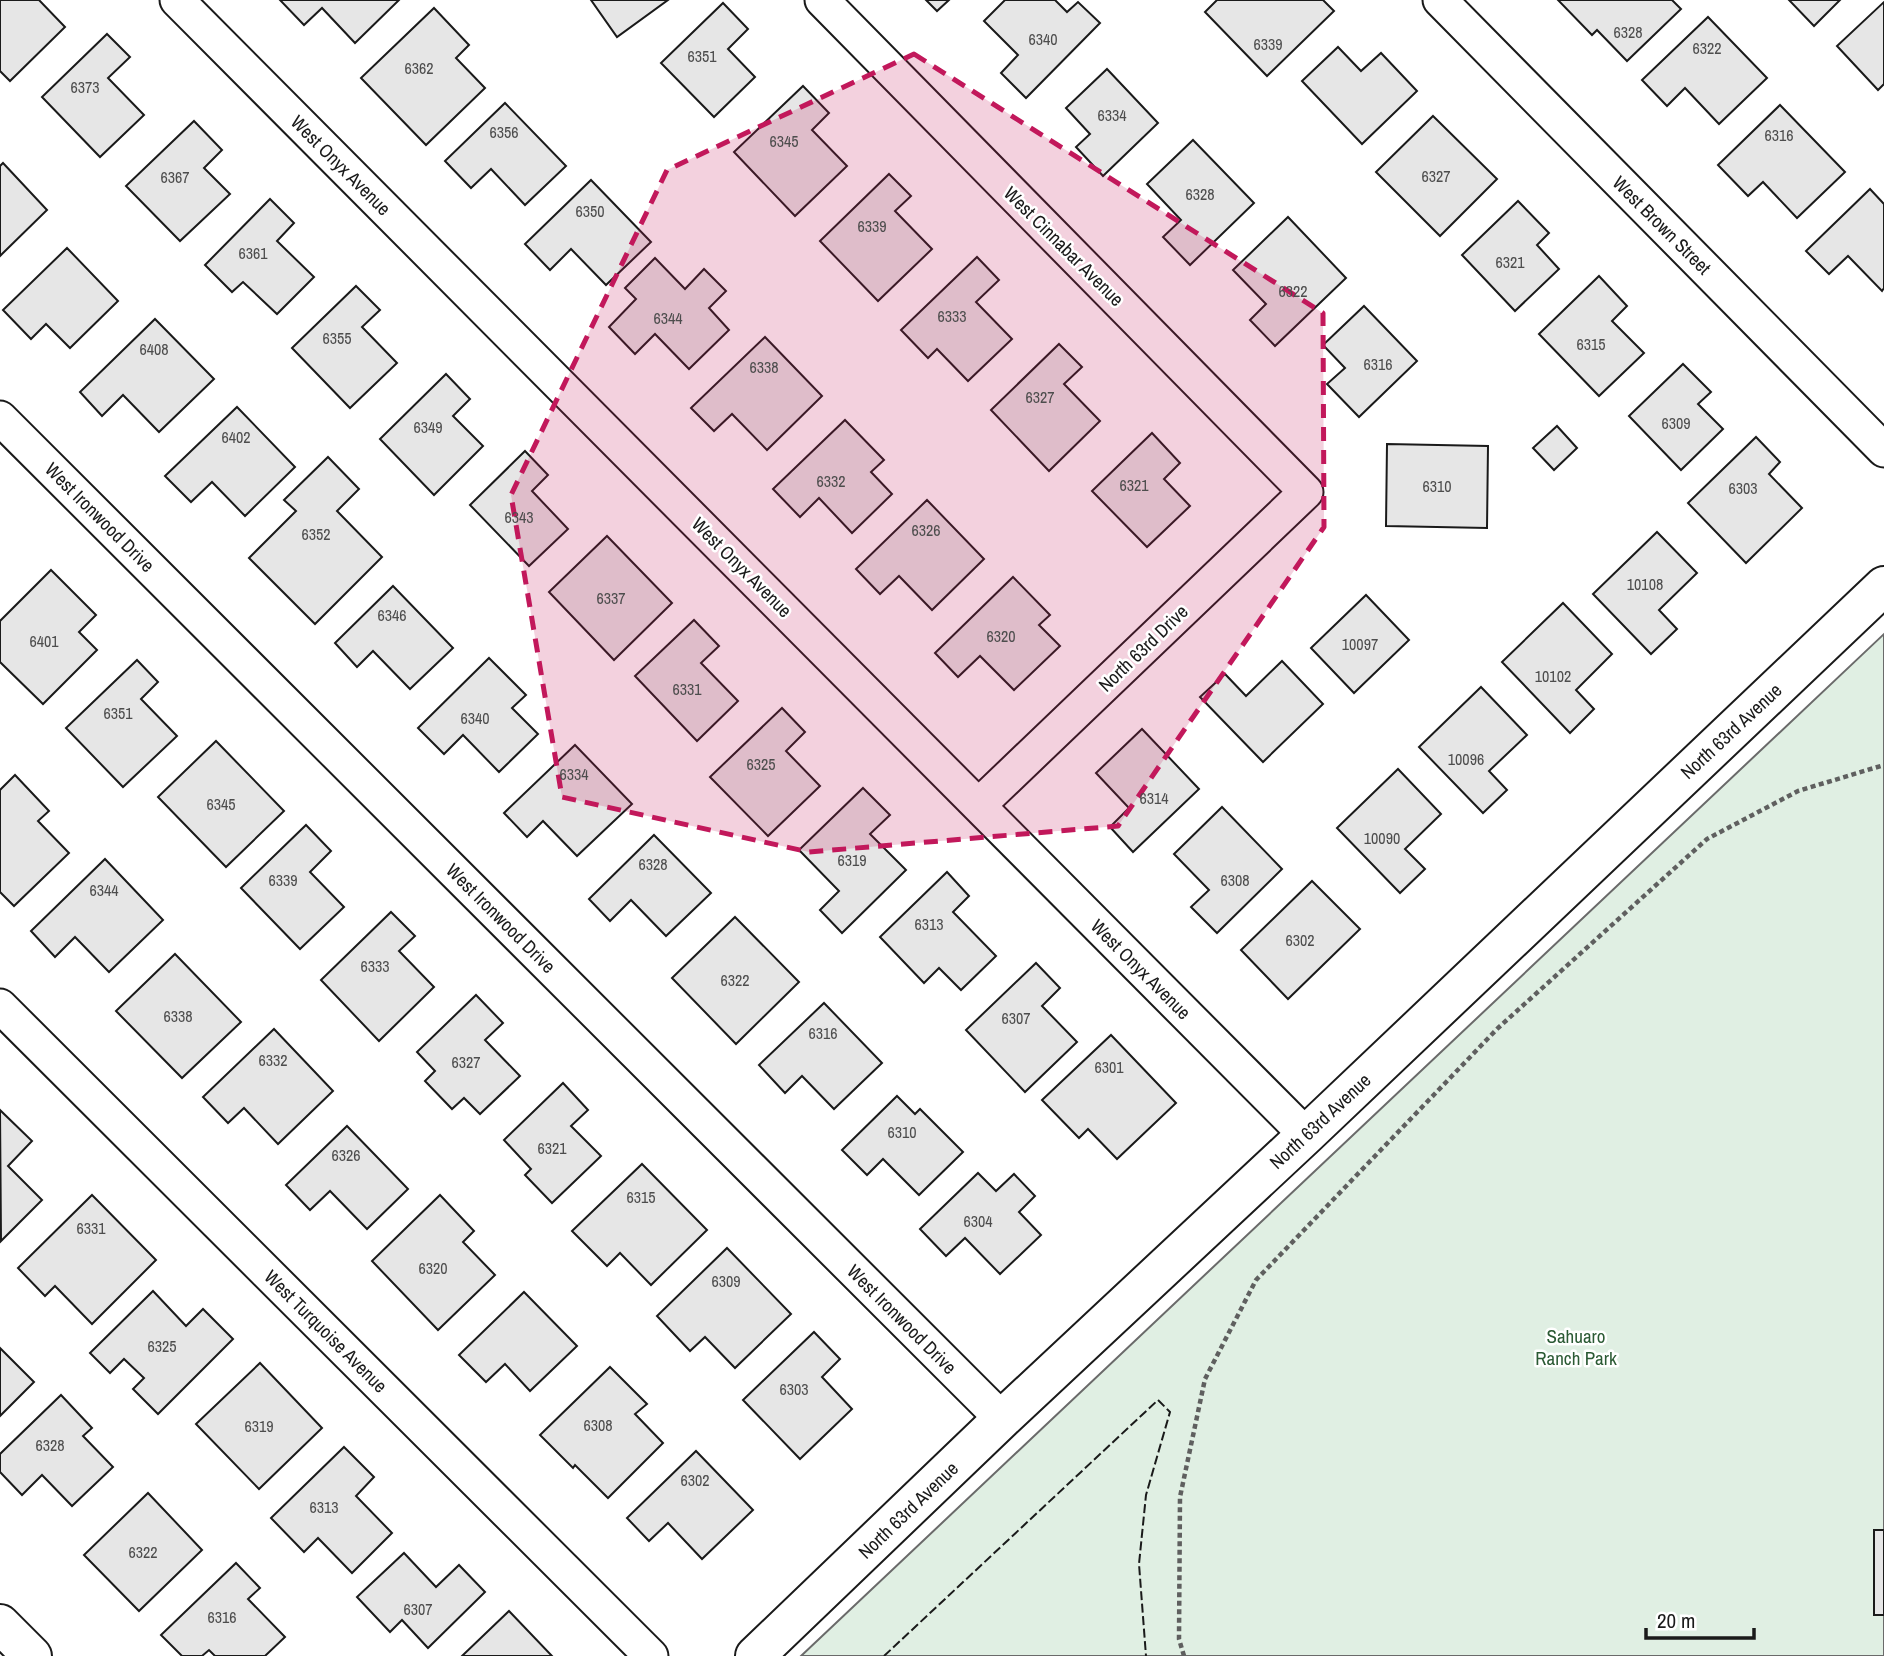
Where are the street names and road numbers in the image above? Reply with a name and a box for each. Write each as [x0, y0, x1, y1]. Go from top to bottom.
street label: West Onyx Avenue [285, 109, 397, 221]
street label: West Brown Street [1607, 170, 1717, 280]
street label: West Cinnabar Avenue [998, 180, 1130, 312]
street label: West Ironwood Drive [39, 456, 161, 578]
street label: West Onyx Avenue [686, 511, 798, 623]
street label: North 63rd Drive [1093, 599, 1193, 697]
street label: North 63rd Avenue [1675, 677, 1787, 785]
street label: West Ironwood Drive [440, 857, 562, 979]
street label: West Onyx Avenue [1085, 913, 1197, 1025]
street label: North 63rd Avenue [1264, 1067, 1376, 1175]
street label: West Ironwood Drive [841, 1258, 963, 1380]
street label: West Turquoise Avenue [259, 1264, 393, 1398]
street label: North 63rd Avenue [852, 1456, 964, 1564]

